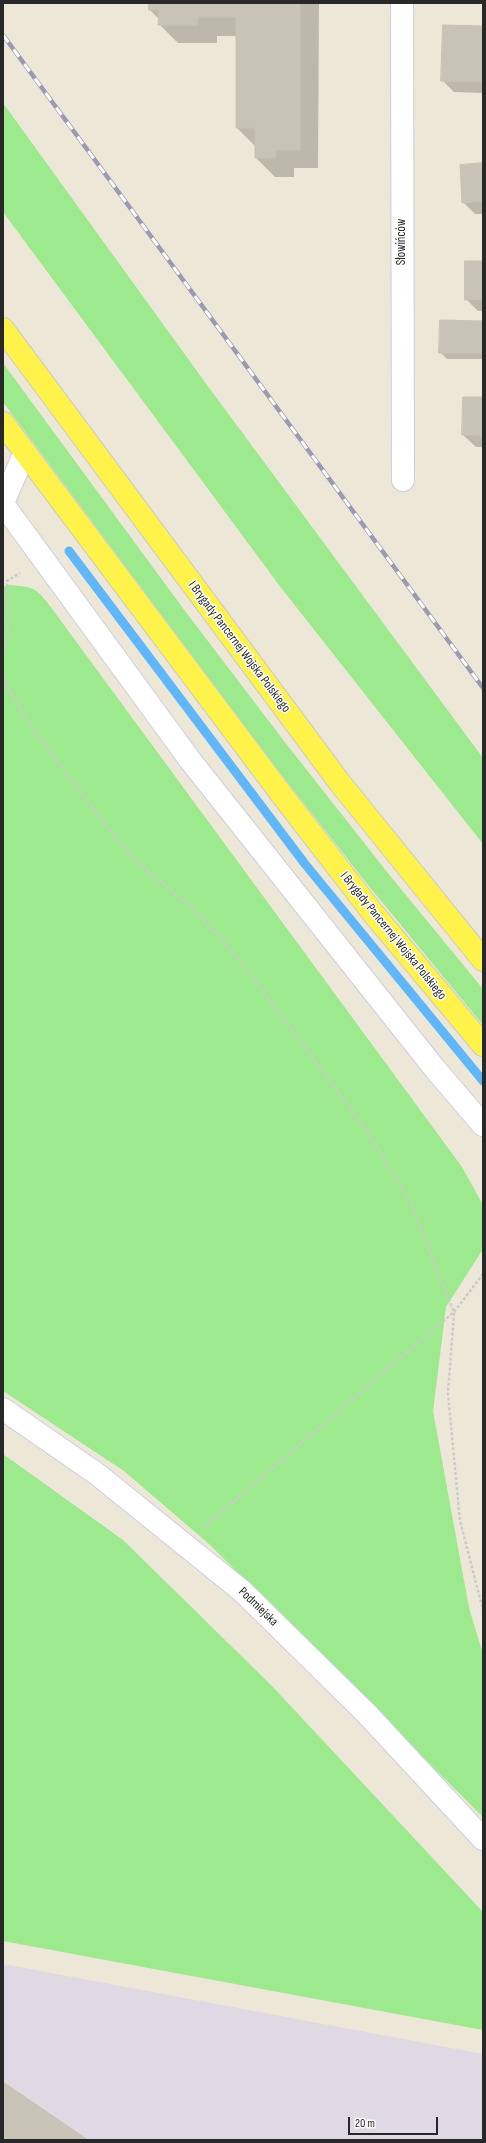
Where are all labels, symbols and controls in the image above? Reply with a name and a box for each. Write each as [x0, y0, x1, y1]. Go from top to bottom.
street label: Słowińców [394, 219, 410, 265]
street label: I Brygady Pancernej Wojska Polskiego [184, 578, 294, 716]
street label: I Brygady Pancernej Wojska Polskiego [336, 869, 450, 1003]
street label: Podmiejska [235, 1584, 281, 1630]
scale bar [350, 2109, 440, 2135]
text: 20 m [355, 2116, 375, 2131]

